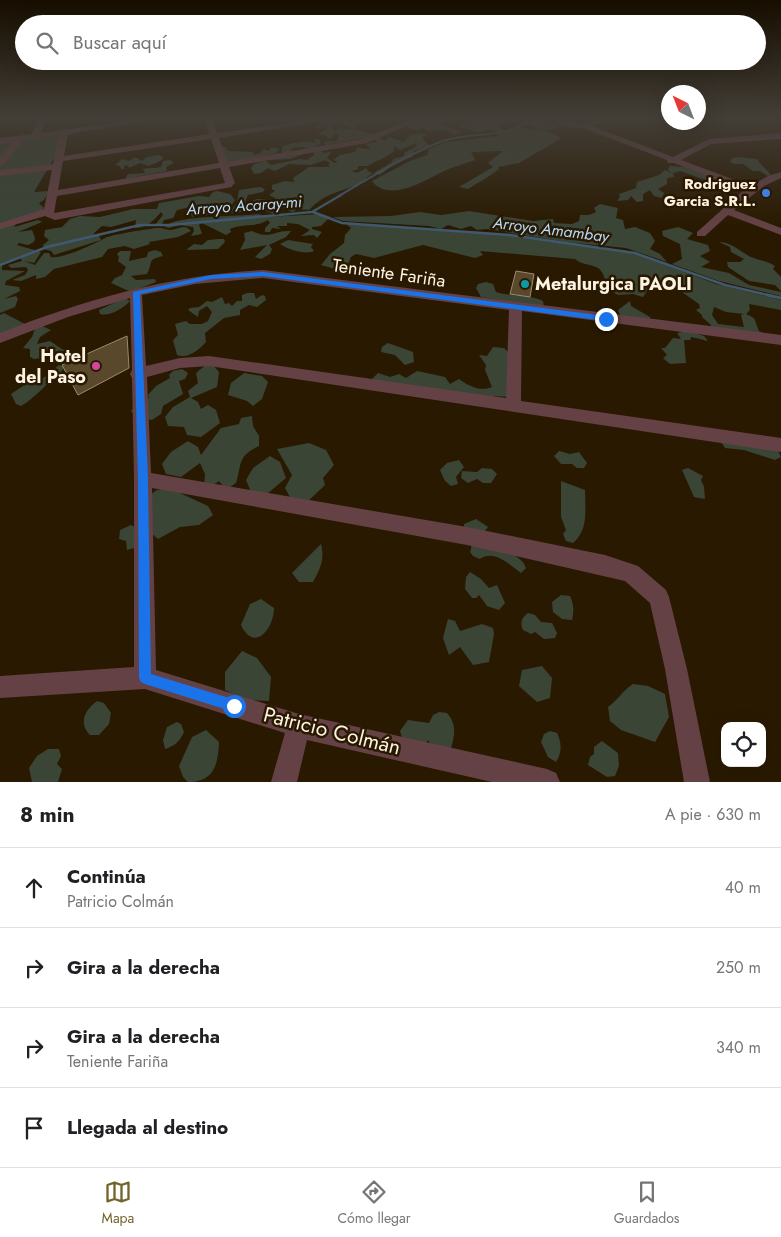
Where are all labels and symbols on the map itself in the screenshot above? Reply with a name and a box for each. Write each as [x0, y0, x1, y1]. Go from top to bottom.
north arrow [661, 85, 706, 130]
place label: Rodriguez Garcia S.R.L. [664, 173, 756, 212]
marker: Rodriguez Garcia S.R.L. [760, 187, 772, 199]
water label: Arroyo Acaray-mi [185, 190, 303, 221]
water label: Arroyo Amambay [491, 211, 611, 248]
street label: Teniente Fariña [331, 252, 447, 294]
place label: Metalurgica PAOLI [535, 271, 692, 297]
marker: Metalurgica PAOLI [519, 278, 531, 290]
route end [595, 308, 618, 331]
place label: Hotel del Paso [15, 343, 86, 390]
marker: Hotel del Paso [90, 360, 102, 372]
route start [223, 695, 246, 718]
street label: Patricio Colmán [260, 699, 404, 763]

